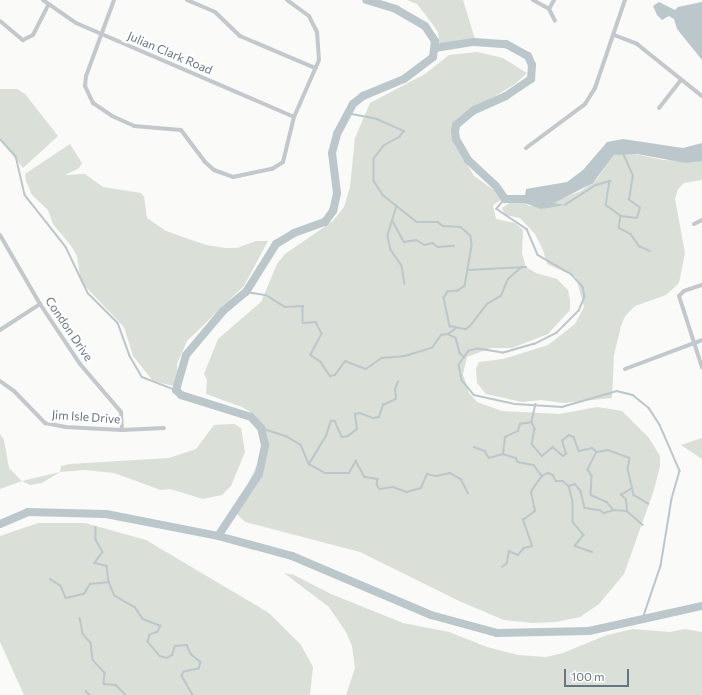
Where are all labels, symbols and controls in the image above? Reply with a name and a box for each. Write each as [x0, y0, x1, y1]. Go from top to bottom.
street label: Julian Clark Road [125, 29, 215, 77]
street label: Condon Drive [42, 294, 96, 364]
street label: Jim Isle Drive [51, 407, 121, 427]
scale bar [566, 661, 631, 687]
text: 100 m [571, 669, 605, 683]

